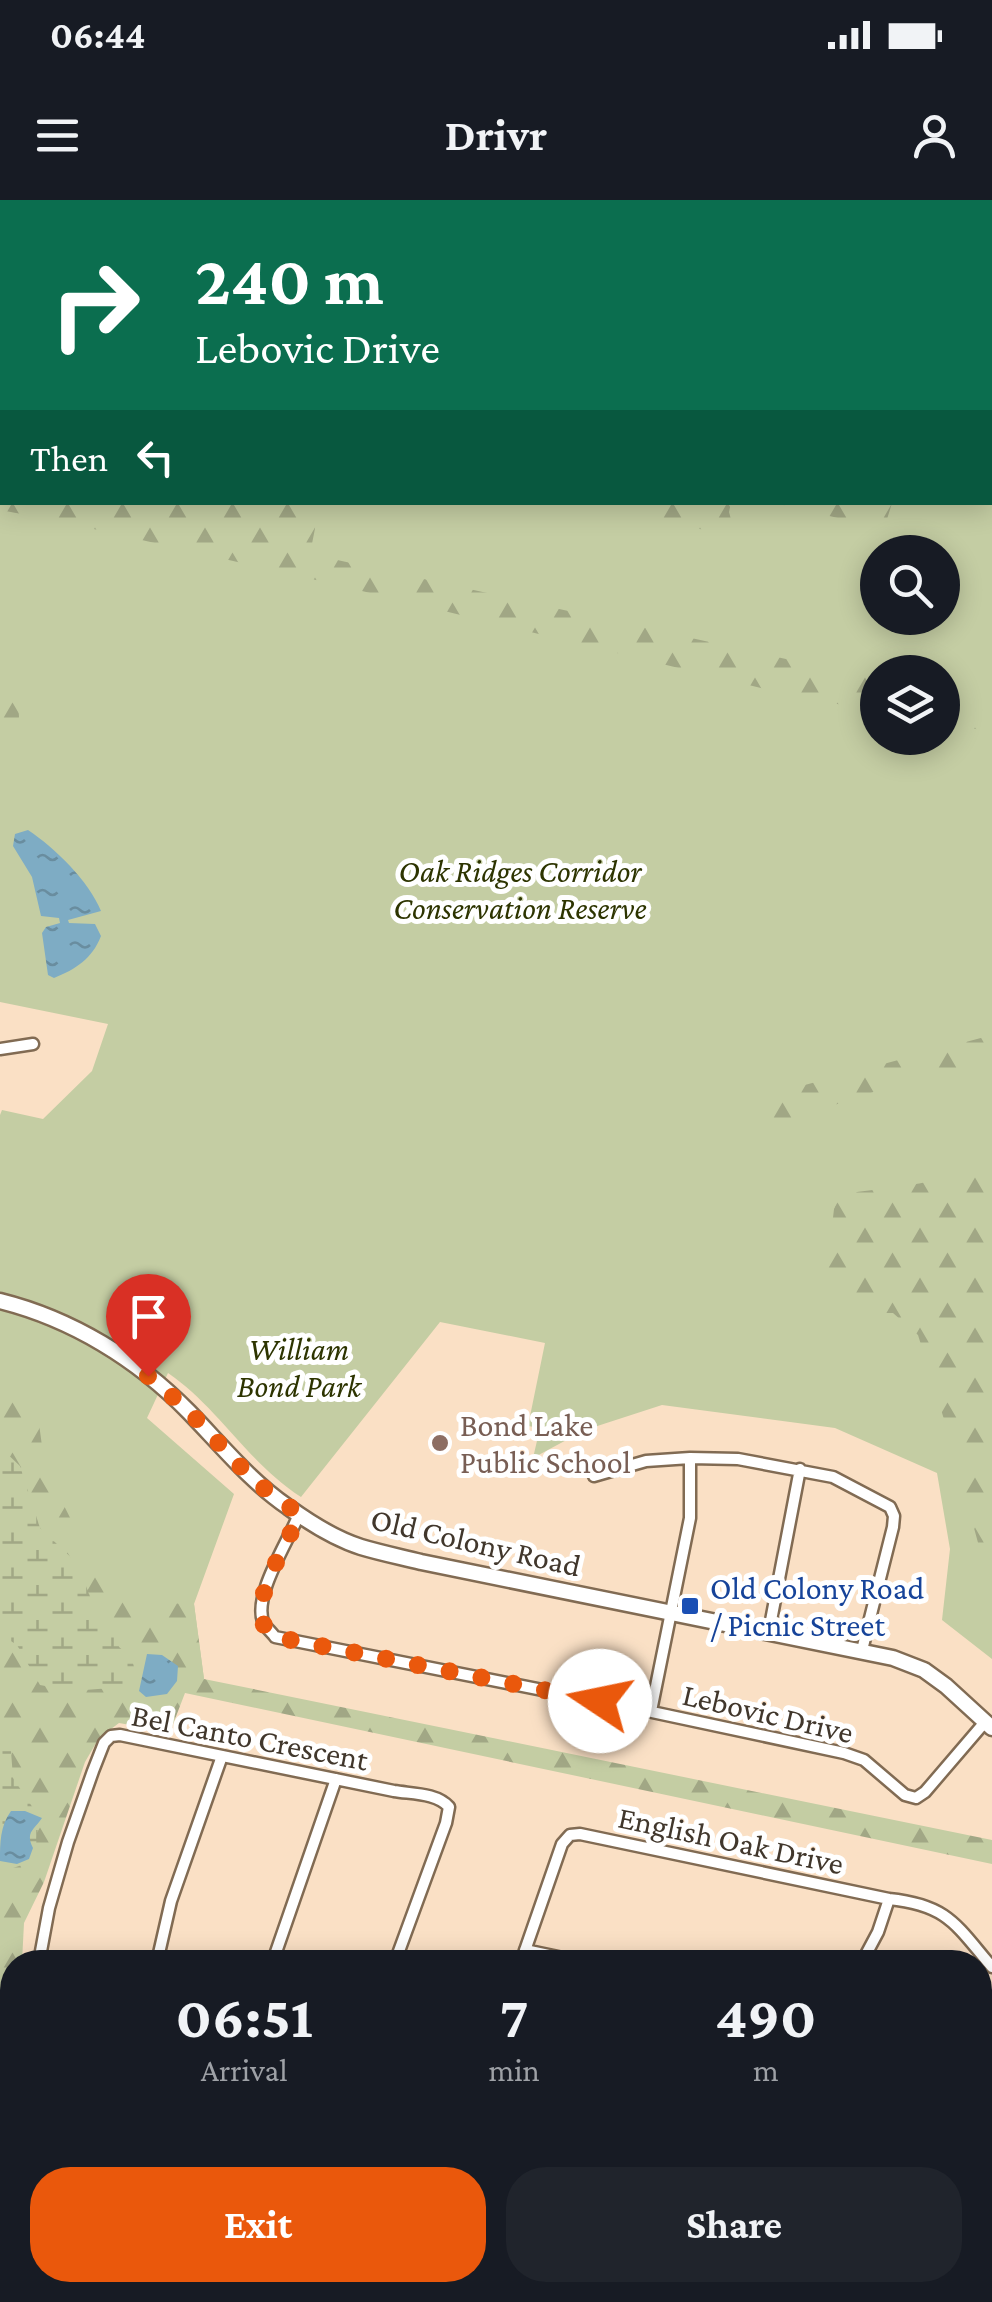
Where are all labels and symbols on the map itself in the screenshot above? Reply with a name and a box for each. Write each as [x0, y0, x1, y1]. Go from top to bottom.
park label: Oak Ridges Corridor Conservation Reserve [393, 853, 647, 926]
pin [106, 1274, 191, 1377]
park label: William Bond Park [237, 1331, 363, 1404]
place label: Bond Lake Public School [460, 1407, 631, 1480]
marker: Bond Lake Public School [429, 1432, 451, 1454]
street label: Old Colony Road [368, 1500, 585, 1584]
place label: Old Colony Road / Picnic Street [710, 1570, 924, 1643]
marker: Old Colony Road / Picnic Street [679, 1595, 701, 1617]
position arrow [548, 1649, 652, 1753]
street label: Lebovic Drive [679, 1676, 857, 1750]
street label: Bel Canto Crescent [129, 1696, 372, 1778]
street label: English Oak Drive [615, 1799, 847, 1881]

